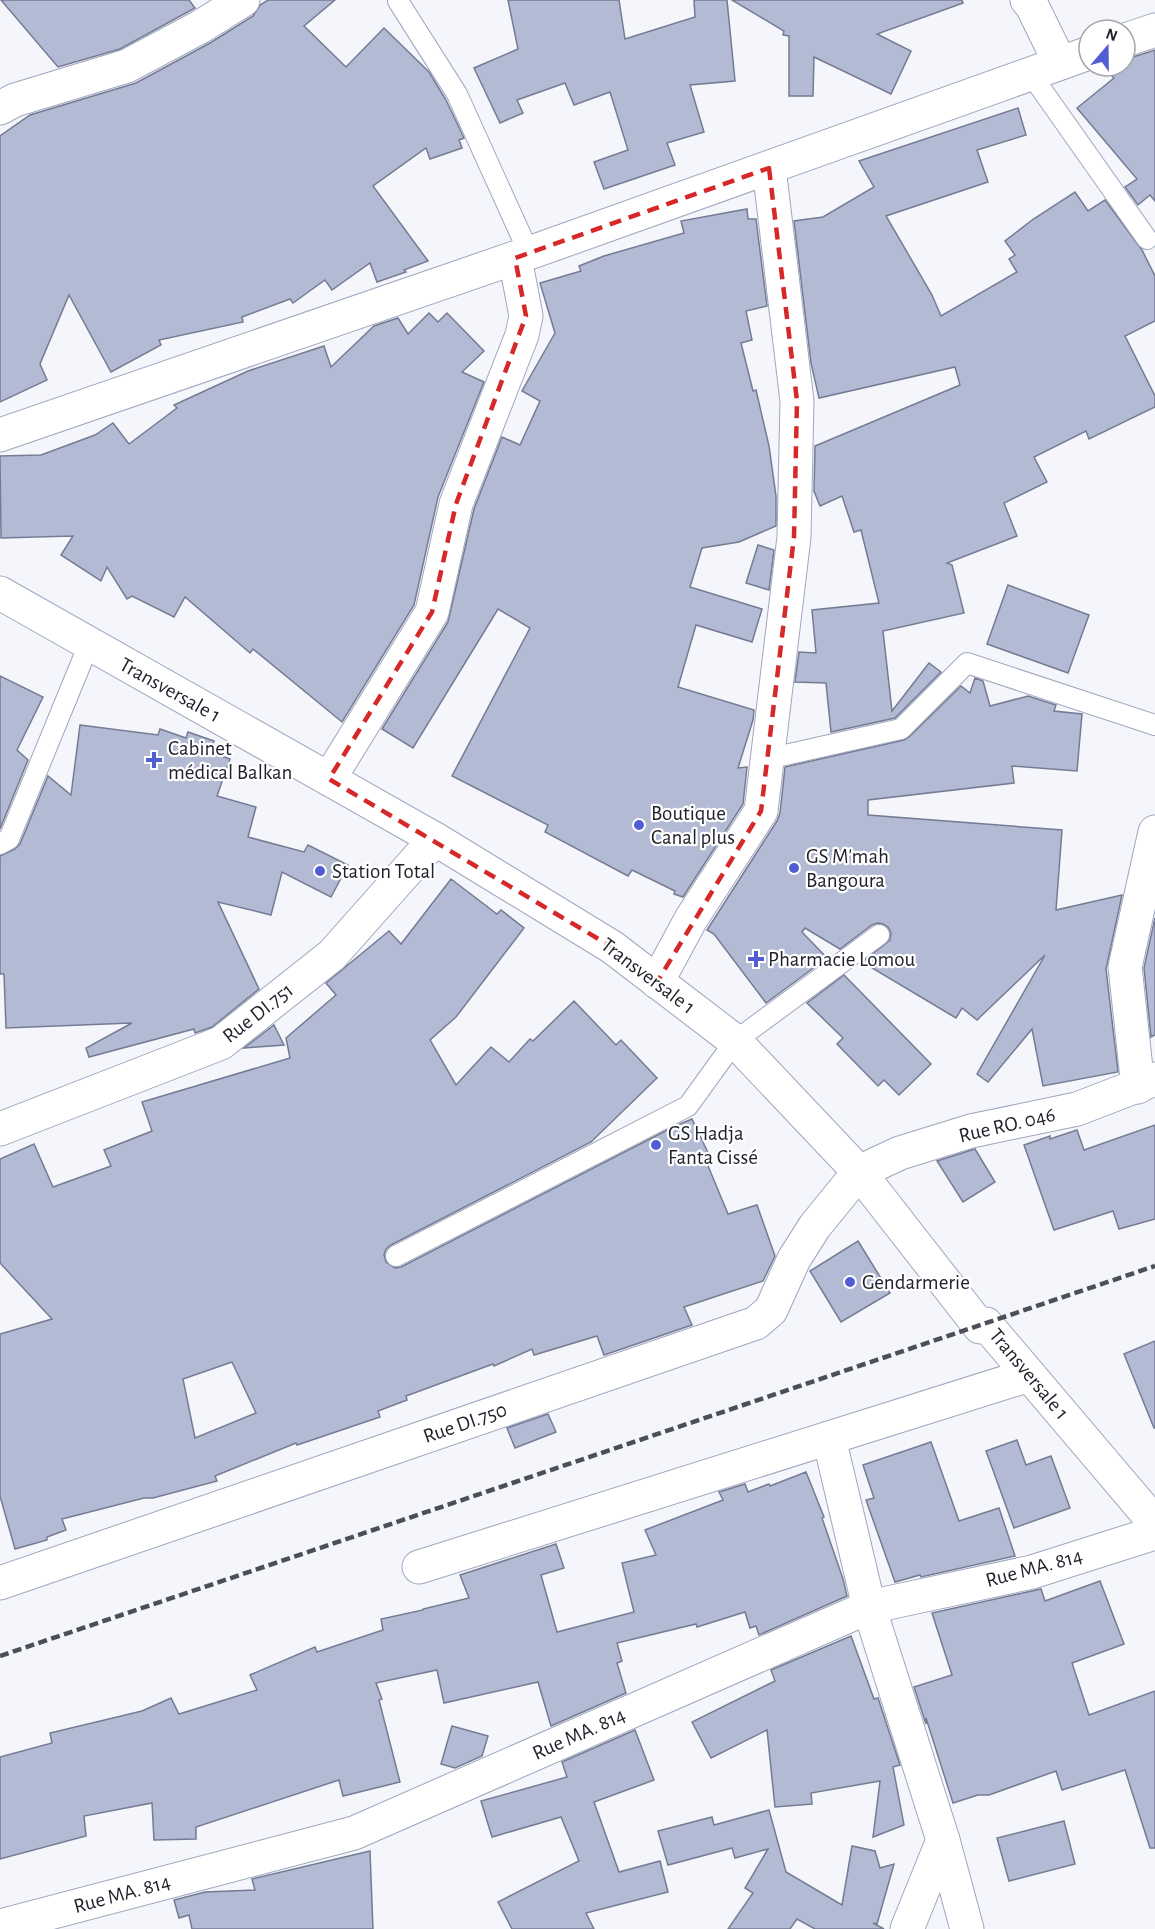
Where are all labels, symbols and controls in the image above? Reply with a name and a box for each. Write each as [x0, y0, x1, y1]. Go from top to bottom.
north arrow [1077, 18, 1137, 78]
text: N [1104, 25, 1120, 44]
street label: Transversale 1 [116, 654, 224, 726]
place label: Cabinet médical Balkan [168, 738, 292, 783]
marker: Cabinet médical Balkan [145, 751, 163, 769]
place label: Boutique Canal plus [651, 803, 735, 848]
marker: Boutique Canal plus [632, 818, 646, 832]
place label: GS M'mah Bangoura [806, 846, 889, 891]
place label: Station Total [332, 861, 435, 882]
marker: GS M'mah Bangoura [787, 861, 801, 875]
marker: Station Total [313, 864, 327, 878]
street label: Transversale 1 [597, 934, 699, 1018]
place label: Pharmacie Lomou [768, 949, 916, 970]
marker: Pharmacie Lomou [749, 952, 763, 966]
street label: Rue DI.751 [219, 979, 297, 1047]
street label: Rue RO. 046 [957, 1104, 1057, 1146]
place label: GS Hadja Fanta Cissé [668, 1123, 758, 1168]
marker: GS Hadja Fanta Cissé [649, 1138, 663, 1152]
place label: Gendarmerie [862, 1272, 970, 1293]
marker: Gendarmerie [843, 1275, 857, 1289]
street label: Transversale 1 [985, 1324, 1073, 1424]
street label: Rue DI.750 [420, 1399, 510, 1447]
street label: Rue MA. 814 [983, 1545, 1085, 1591]
street label: Rue MA. 814 [529, 1704, 629, 1764]
street label: Rue MA. 814 [71, 1871, 173, 1917]

